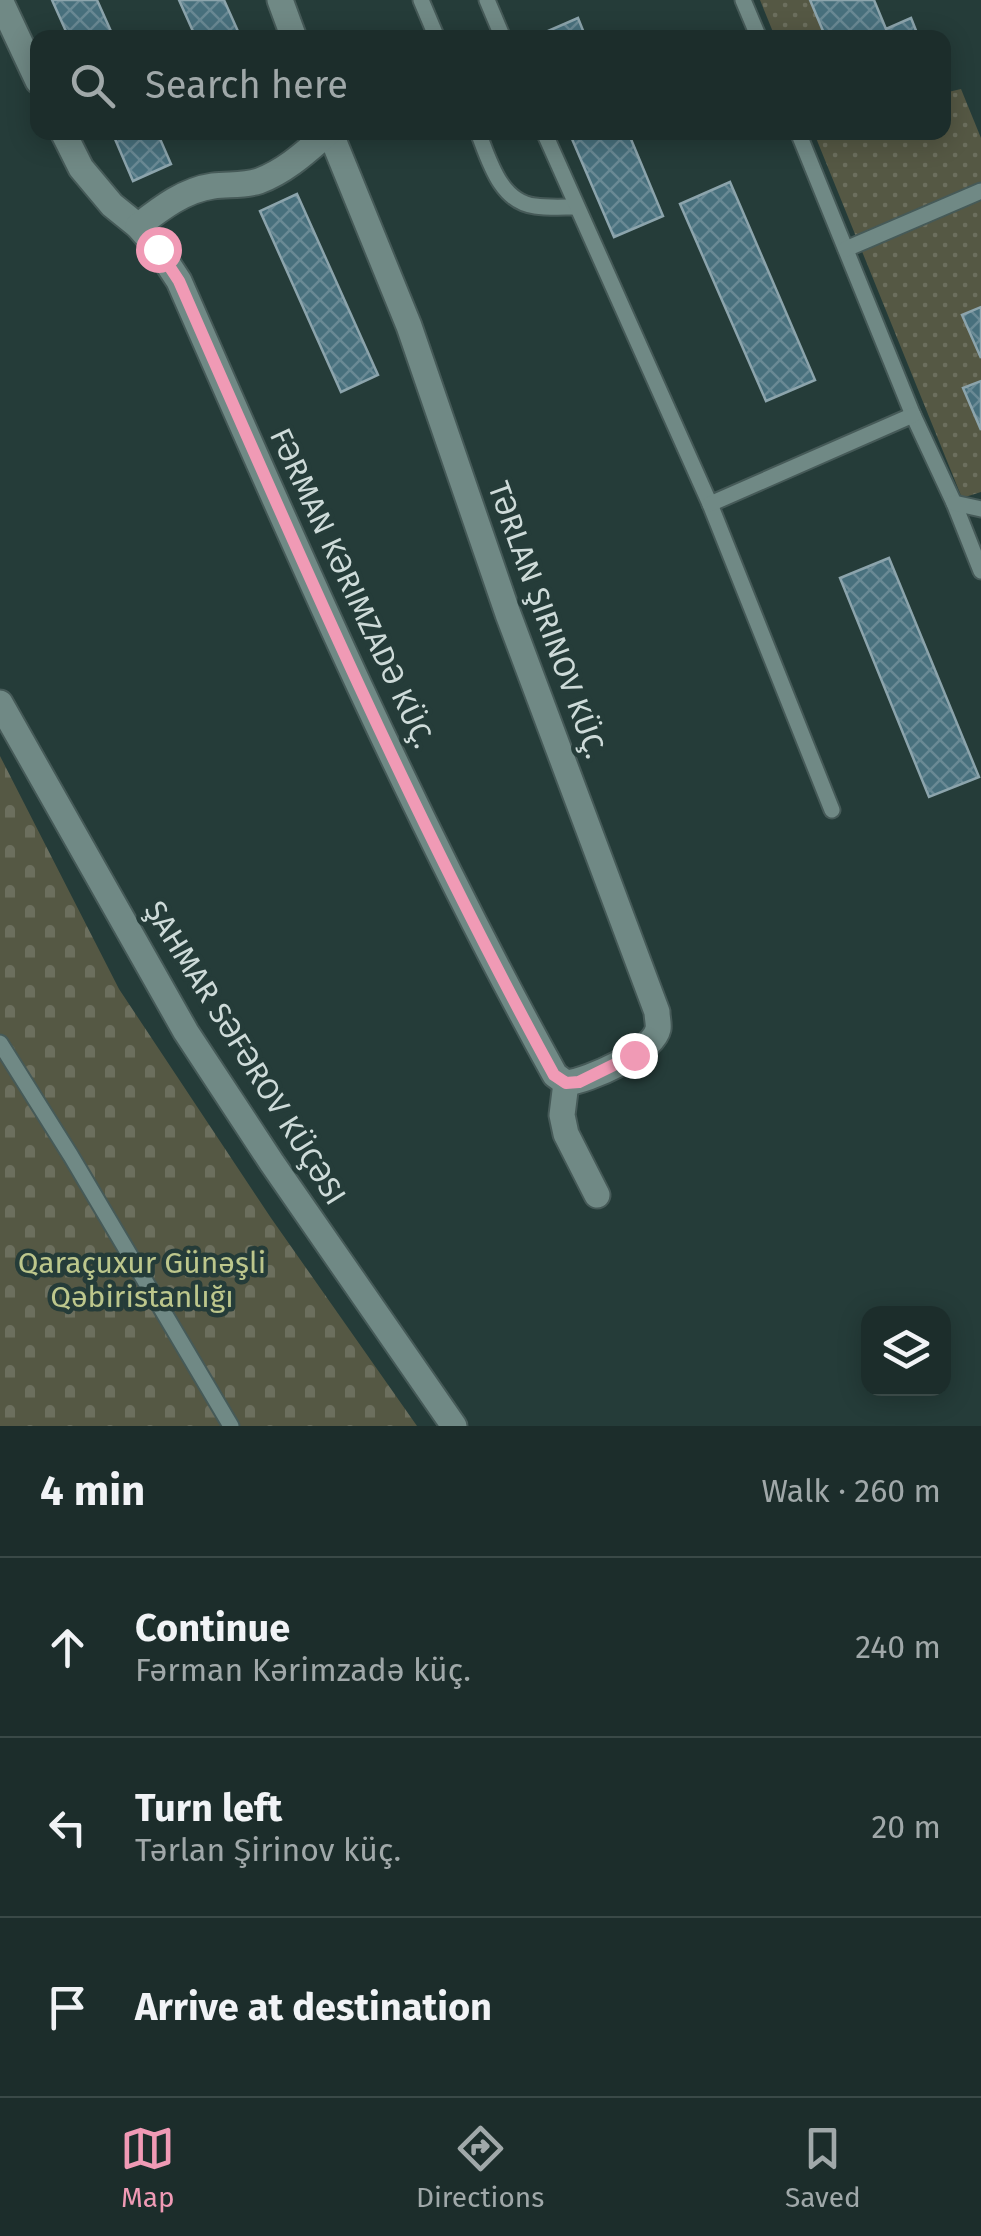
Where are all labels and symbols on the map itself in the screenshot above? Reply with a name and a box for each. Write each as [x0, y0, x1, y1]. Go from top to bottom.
route start [136, 227, 182, 273]
street label: FƏRMAN KƏRIMZADƏ KÜÇ. [262, 422, 442, 754]
street label: TƏRLAN ŞIRINOV KÜÇ. [480, 477, 614, 763]
street label: ŞAHMAR SƏFƏROV KÜÇƏSI [137, 895, 353, 1211]
route end [612, 1033, 658, 1079]
park label: Qaraçuxur Günəşli Qəbiristanlığı [18, 1245, 266, 1315]

